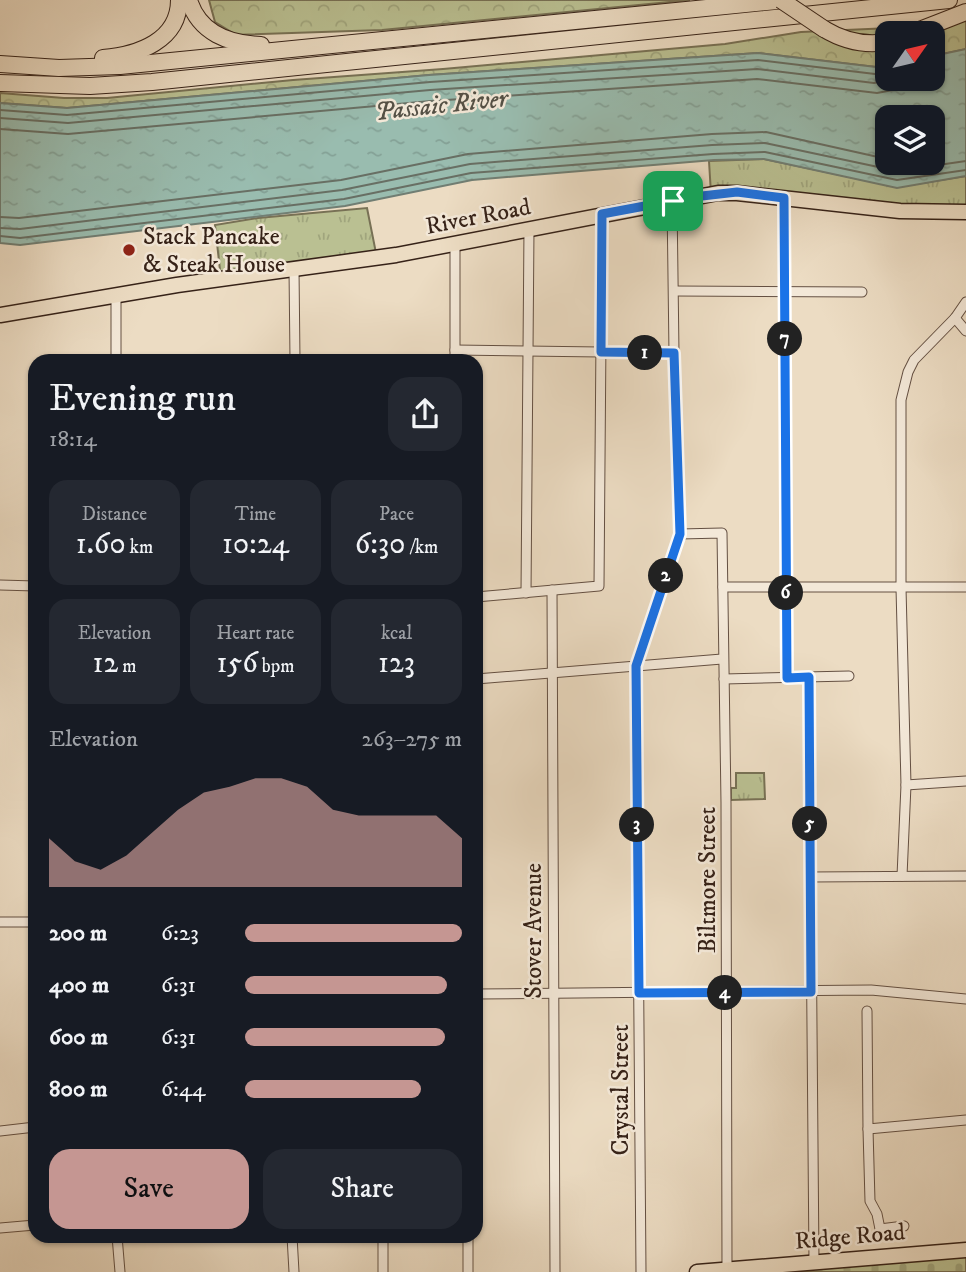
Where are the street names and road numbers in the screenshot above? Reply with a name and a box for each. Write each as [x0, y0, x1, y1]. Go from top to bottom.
street label: River Road [423, 192, 533, 242]
street label: Biltmore Street [693, 807, 723, 953]
street label: Stover Avenue [519, 863, 549, 999]
street label: Crystal Street [606, 1024, 636, 1156]
street label: Ridge Road [794, 1217, 907, 1257]

